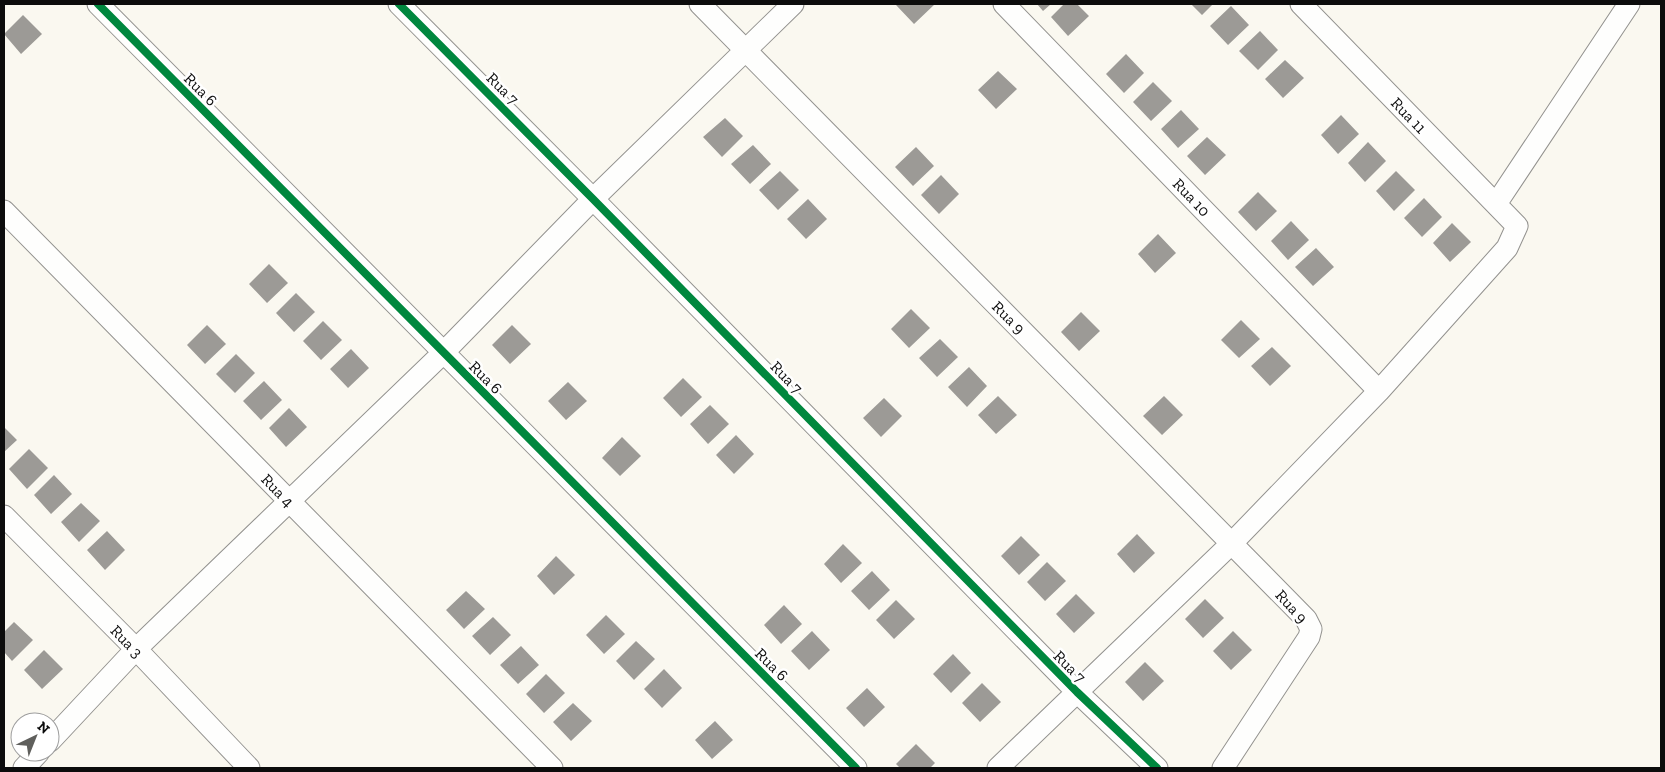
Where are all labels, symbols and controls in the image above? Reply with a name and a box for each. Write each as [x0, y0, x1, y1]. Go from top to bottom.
street label: Rua 7 [483, 68, 523, 109]
street label: Rua 6 [180, 69, 221, 110]
street label: Rua 11 [1387, 93, 1430, 137]
street label: Rua 10 [1169, 174, 1214, 220]
street label: Rua 9 [988, 297, 1029, 338]
street label: Rua 6 [465, 357, 506, 398]
street label: Rua 7 [767, 357, 807, 398]
street label: Rua 4 [257, 470, 298, 511]
street label: Rua 9 [1272, 586, 1312, 627]
street label: Rua 3 [107, 621, 147, 662]
street label: Rua 6 [751, 644, 792, 685]
street label: Rua 7 [1050, 646, 1090, 687]
north arrow [10, 712, 60, 762]
text: N [34, 718, 53, 738]

